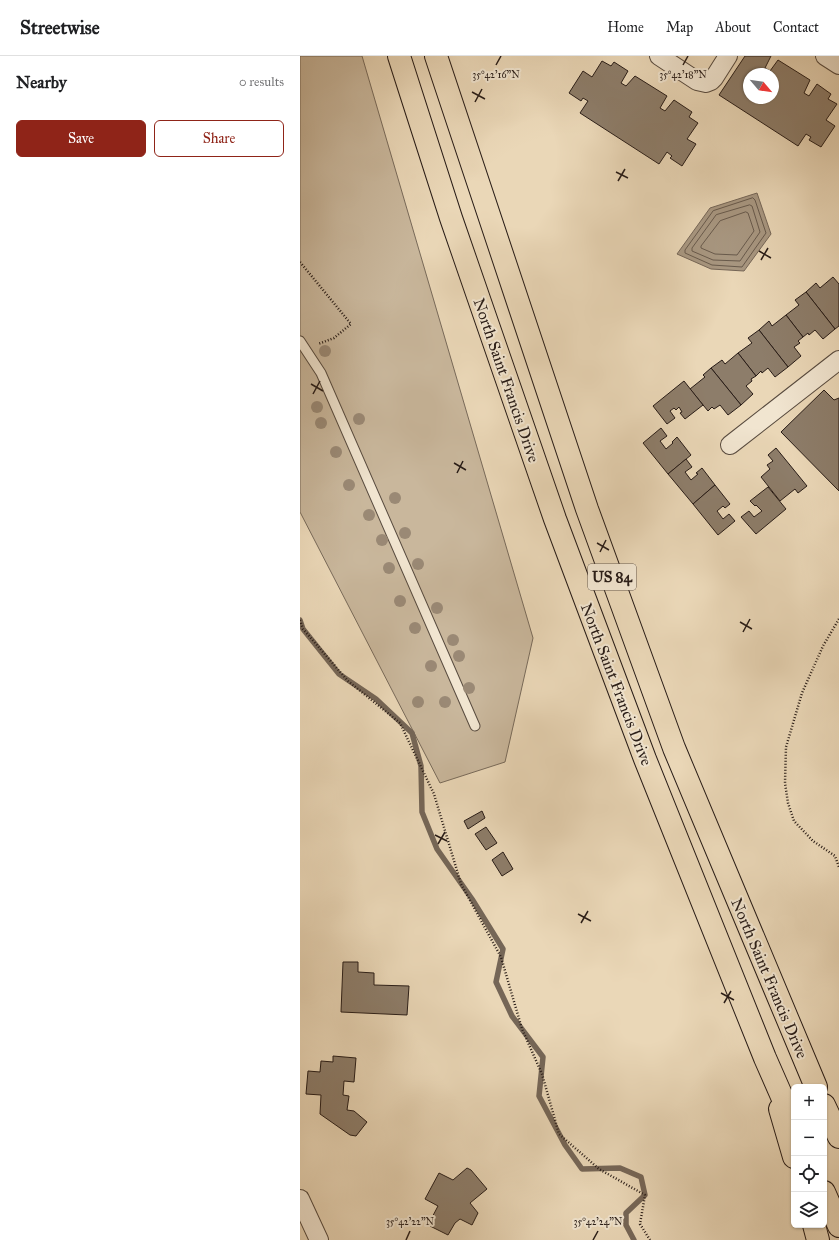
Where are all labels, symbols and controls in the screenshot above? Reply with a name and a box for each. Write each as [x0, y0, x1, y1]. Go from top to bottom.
text: Streetwise [20, 16, 100, 39]
text: Home [607, 19, 644, 36]
text: Map [666, 19, 693, 36]
text: About [715, 19, 751, 36]
text: Contact [773, 19, 819, 36]
north arrow [743, 68, 779, 104]
text: 35°42'16"N [472, 69, 520, 81]
text: 35°42'18"N [659, 69, 707, 81]
text: Nearby [16, 72, 67, 93]
text: 0 results [239, 74, 284, 90]
button: Save [16, 120, 146, 157]
button: Share [154, 120, 284, 157]
street label: North Saint Francis Drive [469, 296, 544, 465]
road number: US 84 [588, 564, 636, 590]
street label: North Saint Francis Drive [577, 600, 656, 768]
street label: North Saint Francis Drive [727, 895, 812, 1062]
map controls [791, 1084, 827, 1228]
button: + [791, 1084, 827, 1120]
button: − [791, 1120, 827, 1156]
button: locate [791, 1156, 827, 1192]
button: layers [791, 1192, 827, 1228]
text: 35°42'22"N [386, 1216, 435, 1228]
text: 35°42'24"N [574, 1216, 623, 1228]

